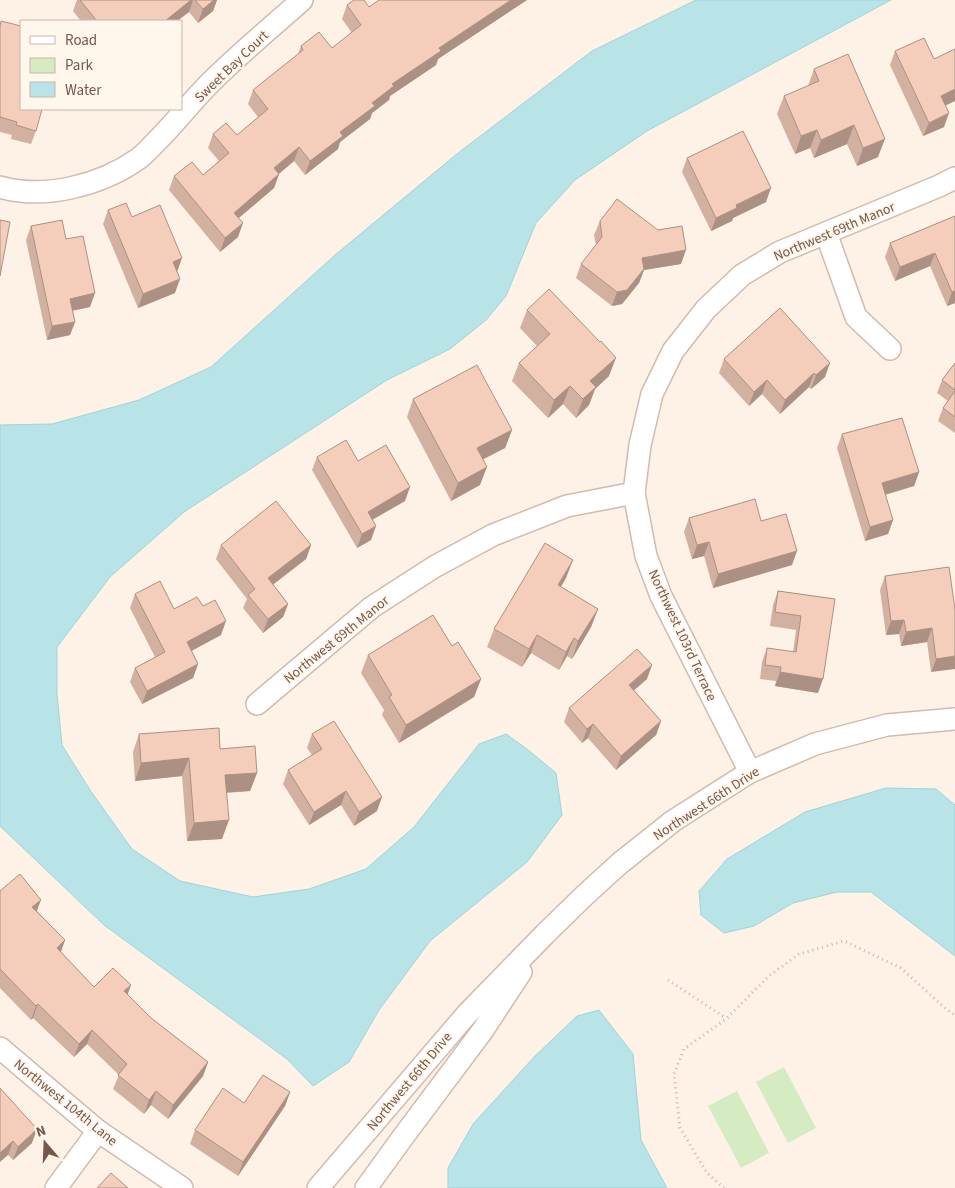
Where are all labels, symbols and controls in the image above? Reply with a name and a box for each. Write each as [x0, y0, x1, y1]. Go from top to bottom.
legend [20, 20, 182, 110]
street label: Sweet Bay Court [190, 26, 273, 107]
text: Road [65, 30, 97, 51]
text: Park [65, 55, 94, 76]
text: Water [65, 80, 102, 101]
street label: Northwest 69th Manor [770, 197, 898, 267]
street label: Northwest 103rd Terrace [643, 566, 721, 705]
street label: Northwest 69th Manor [280, 591, 394, 689]
street label: Northwest 66th Drive [649, 762, 764, 846]
street label: Northwest 66th Drive [362, 1028, 457, 1135]
street label: Northwest 104th Lane [11, 1055, 121, 1149]
north arrow [20, 1118, 70, 1168]

